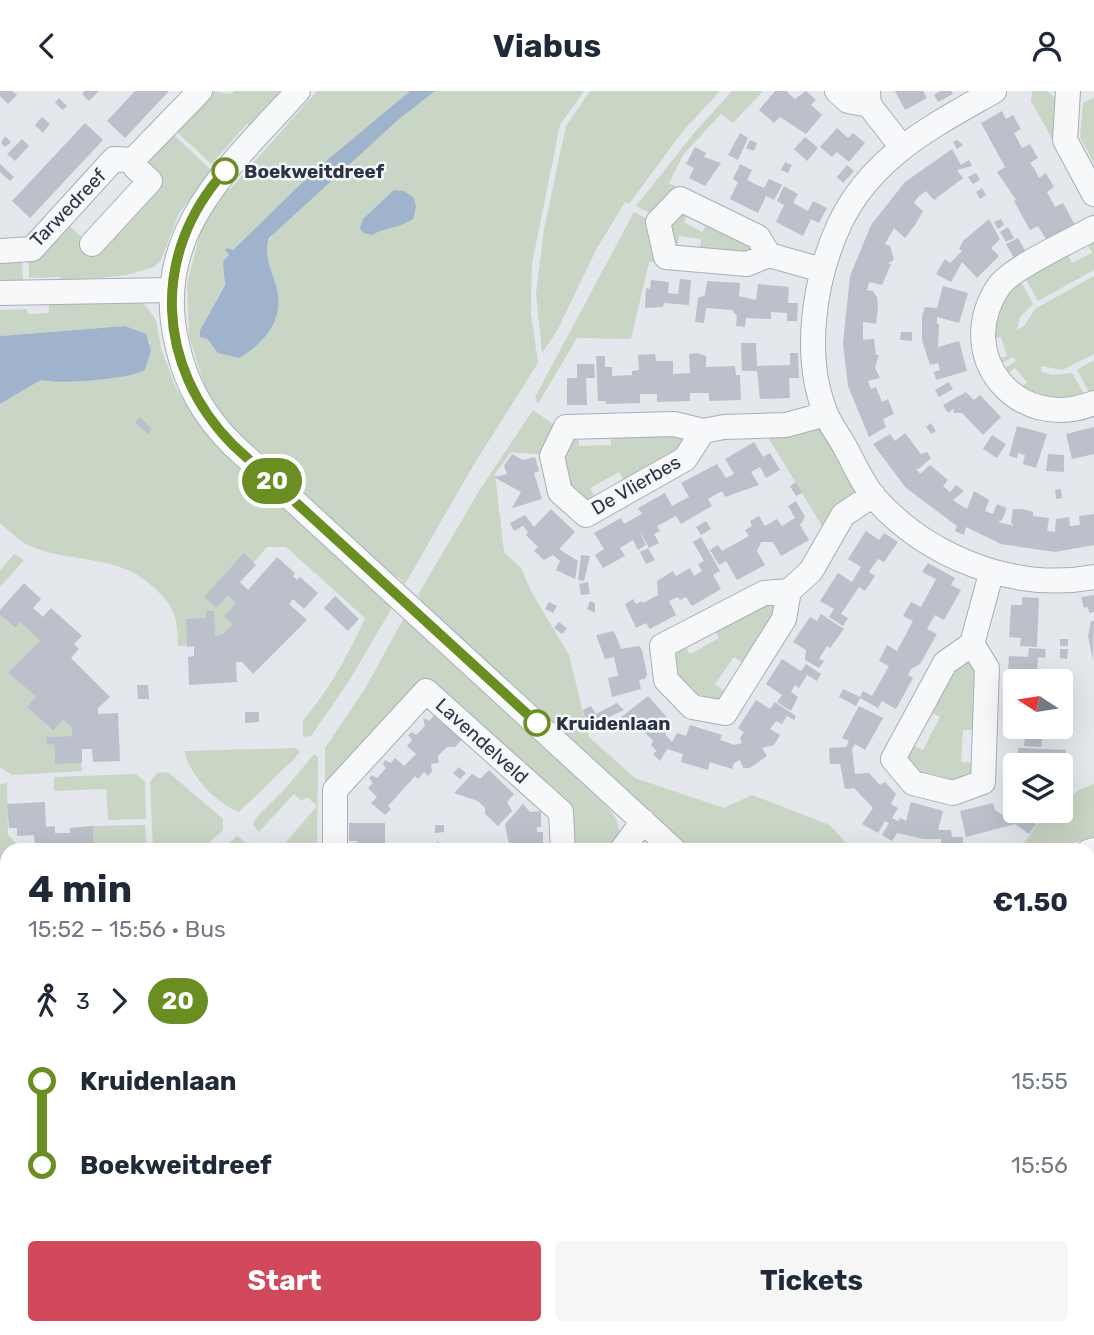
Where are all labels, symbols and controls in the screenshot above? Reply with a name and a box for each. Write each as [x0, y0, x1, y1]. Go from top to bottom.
icon: back [28, 27, 66, 65]
text: Viabus [493, 27, 601, 65]
icon: person [1028, 27, 1066, 65]
marker: Boekweitdreef [212, 158, 238, 184]
place label: Boekweitdreef [244, 160, 385, 183]
street label: Tarwedreef [25, 164, 111, 252]
street label: De Vlierbes [587, 450, 685, 520]
line badge: 20 [240, 458, 304, 504]
text: 20 [256, 467, 288, 495]
north arrow [1003, 669, 1073, 739]
map controls [1003, 669, 1073, 823]
street label: Lavendelveld [431, 693, 533, 789]
marker: Kruidenlaan [524, 710, 550, 736]
place label: Kruidenlaan [556, 712, 670, 735]
button: layers [1003, 753, 1073, 823]
text: 4 min [28, 866, 132, 912]
text: €1.50 [993, 887, 1068, 918]
text: 15:52 – 15:56 · Bus [28, 915, 226, 943]
icon: walk [28, 982, 66, 1020]
icon: forward [100, 982, 138, 1020]
text: 3 [76, 987, 90, 1015]
text: 20 [162, 987, 194, 1015]
text: Kruidenlaan [80, 1066, 237, 1097]
text: 15:55 [1011, 1067, 1068, 1095]
text: Boekweitdreef [80, 1150, 272, 1181]
text: 15:56 [1011, 1151, 1068, 1179]
button: Start [28, 1241, 541, 1321]
button: Tickets [555, 1241, 1068, 1321]

